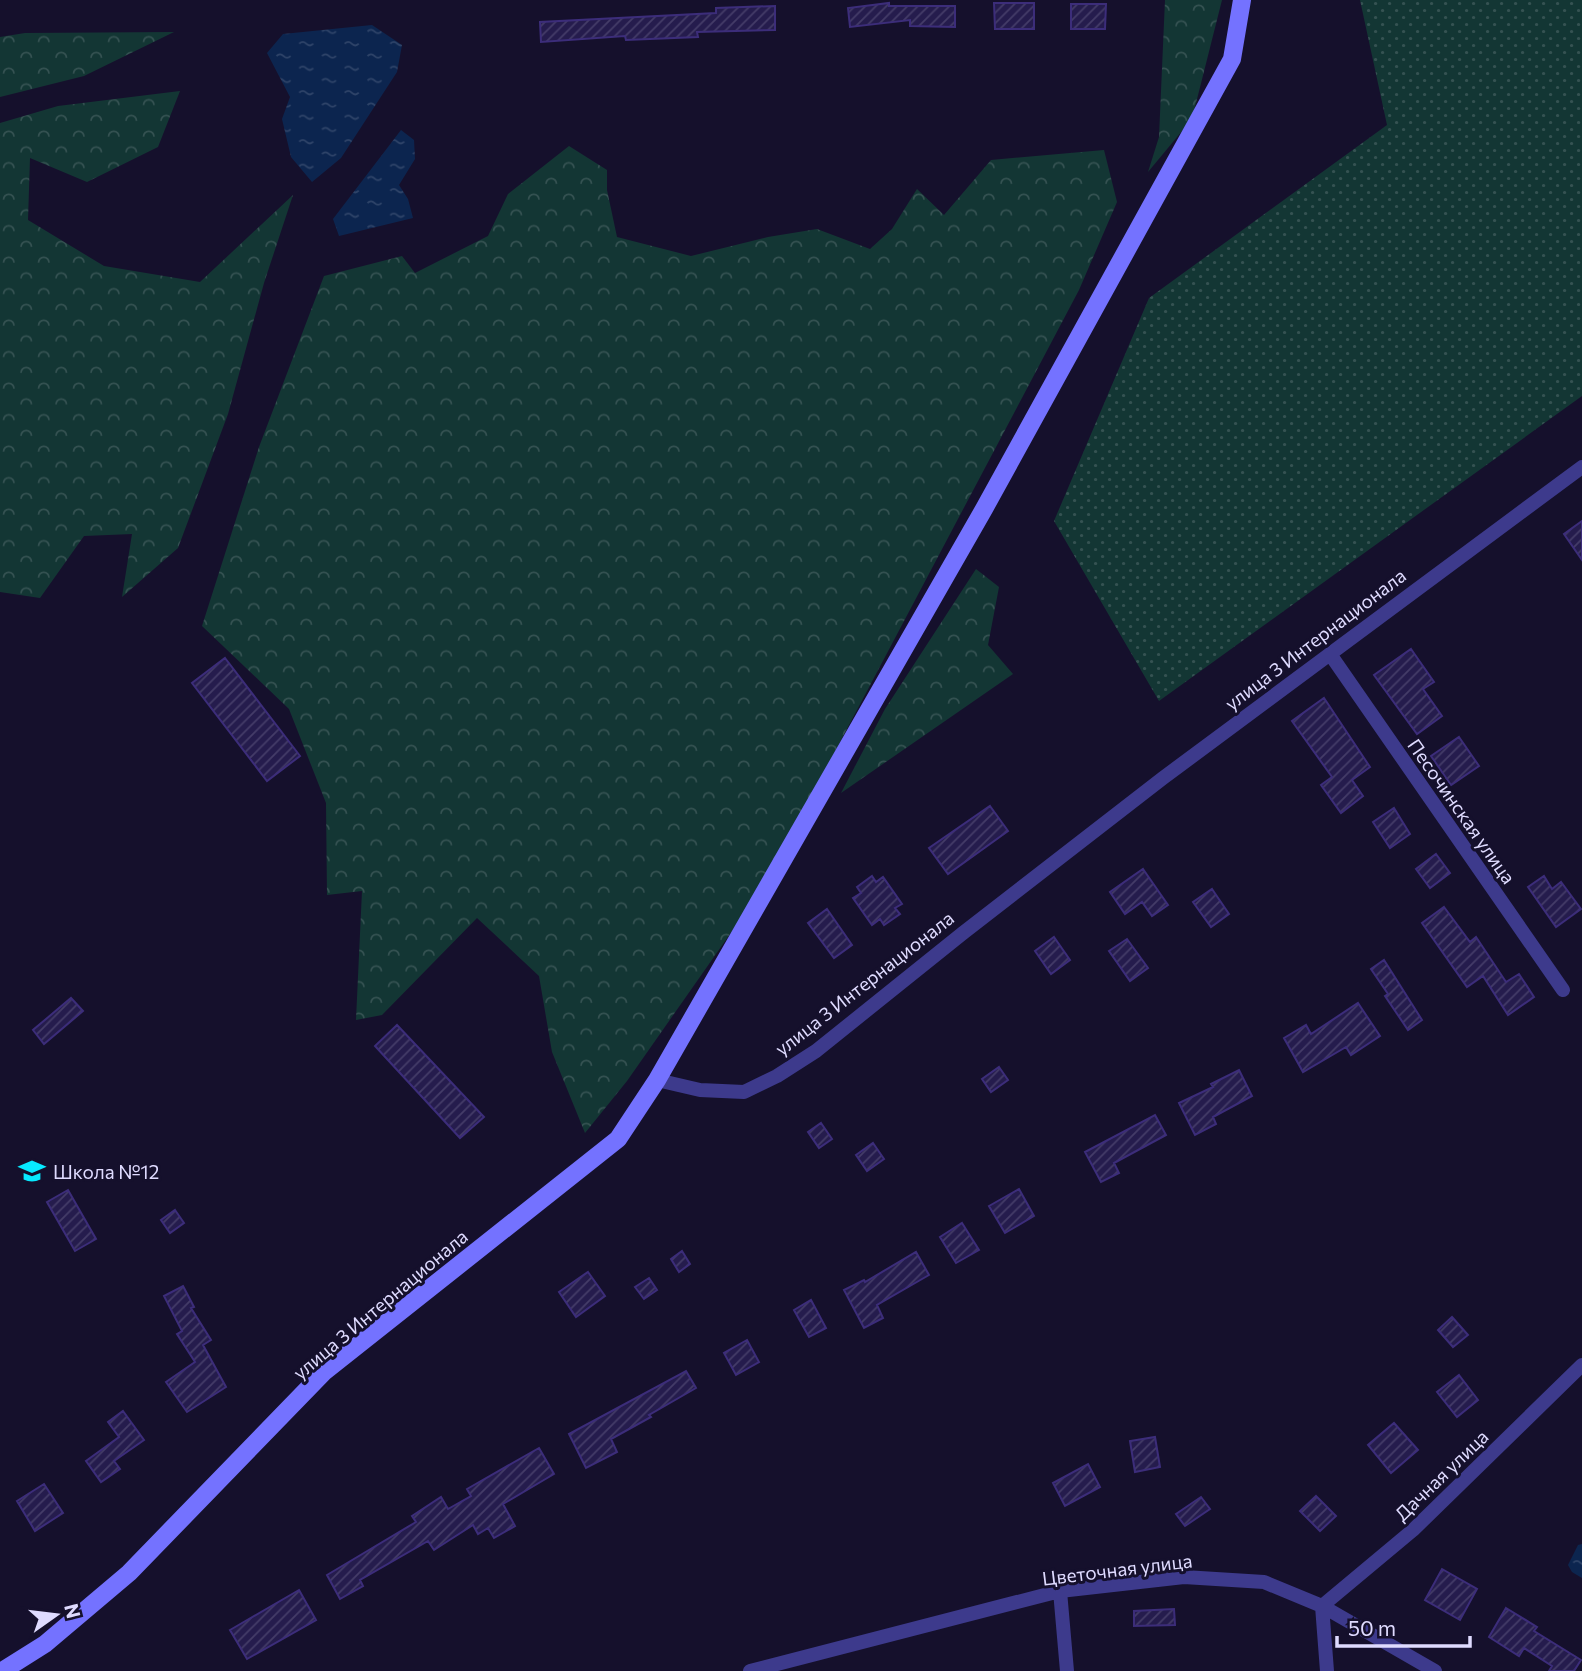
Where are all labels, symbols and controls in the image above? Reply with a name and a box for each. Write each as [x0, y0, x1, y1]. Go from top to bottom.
street label: улица 3 Интернационала [1220, 563, 1410, 715]
street label: Песочинская улица [1403, 734, 1521, 888]
street label: улица 3 Интернационала [770, 906, 958, 1060]
school or university icon: Школа №12 [17, 1156, 47, 1186]
place label: Школа №12 [53, 1160, 159, 1183]
street label: улица 3 Интернационала [288, 1224, 472, 1384]
street label: Дачная улица [1389, 1425, 1493, 1525]
street label: Цветочная улица [1041, 1548, 1193, 1590]
north arrow [21, 1580, 91, 1650]
text: N [60, 1601, 86, 1620]
scale bar [1337, 1604, 1470, 1648]
text: 50 m [1348, 1615, 1396, 1640]

